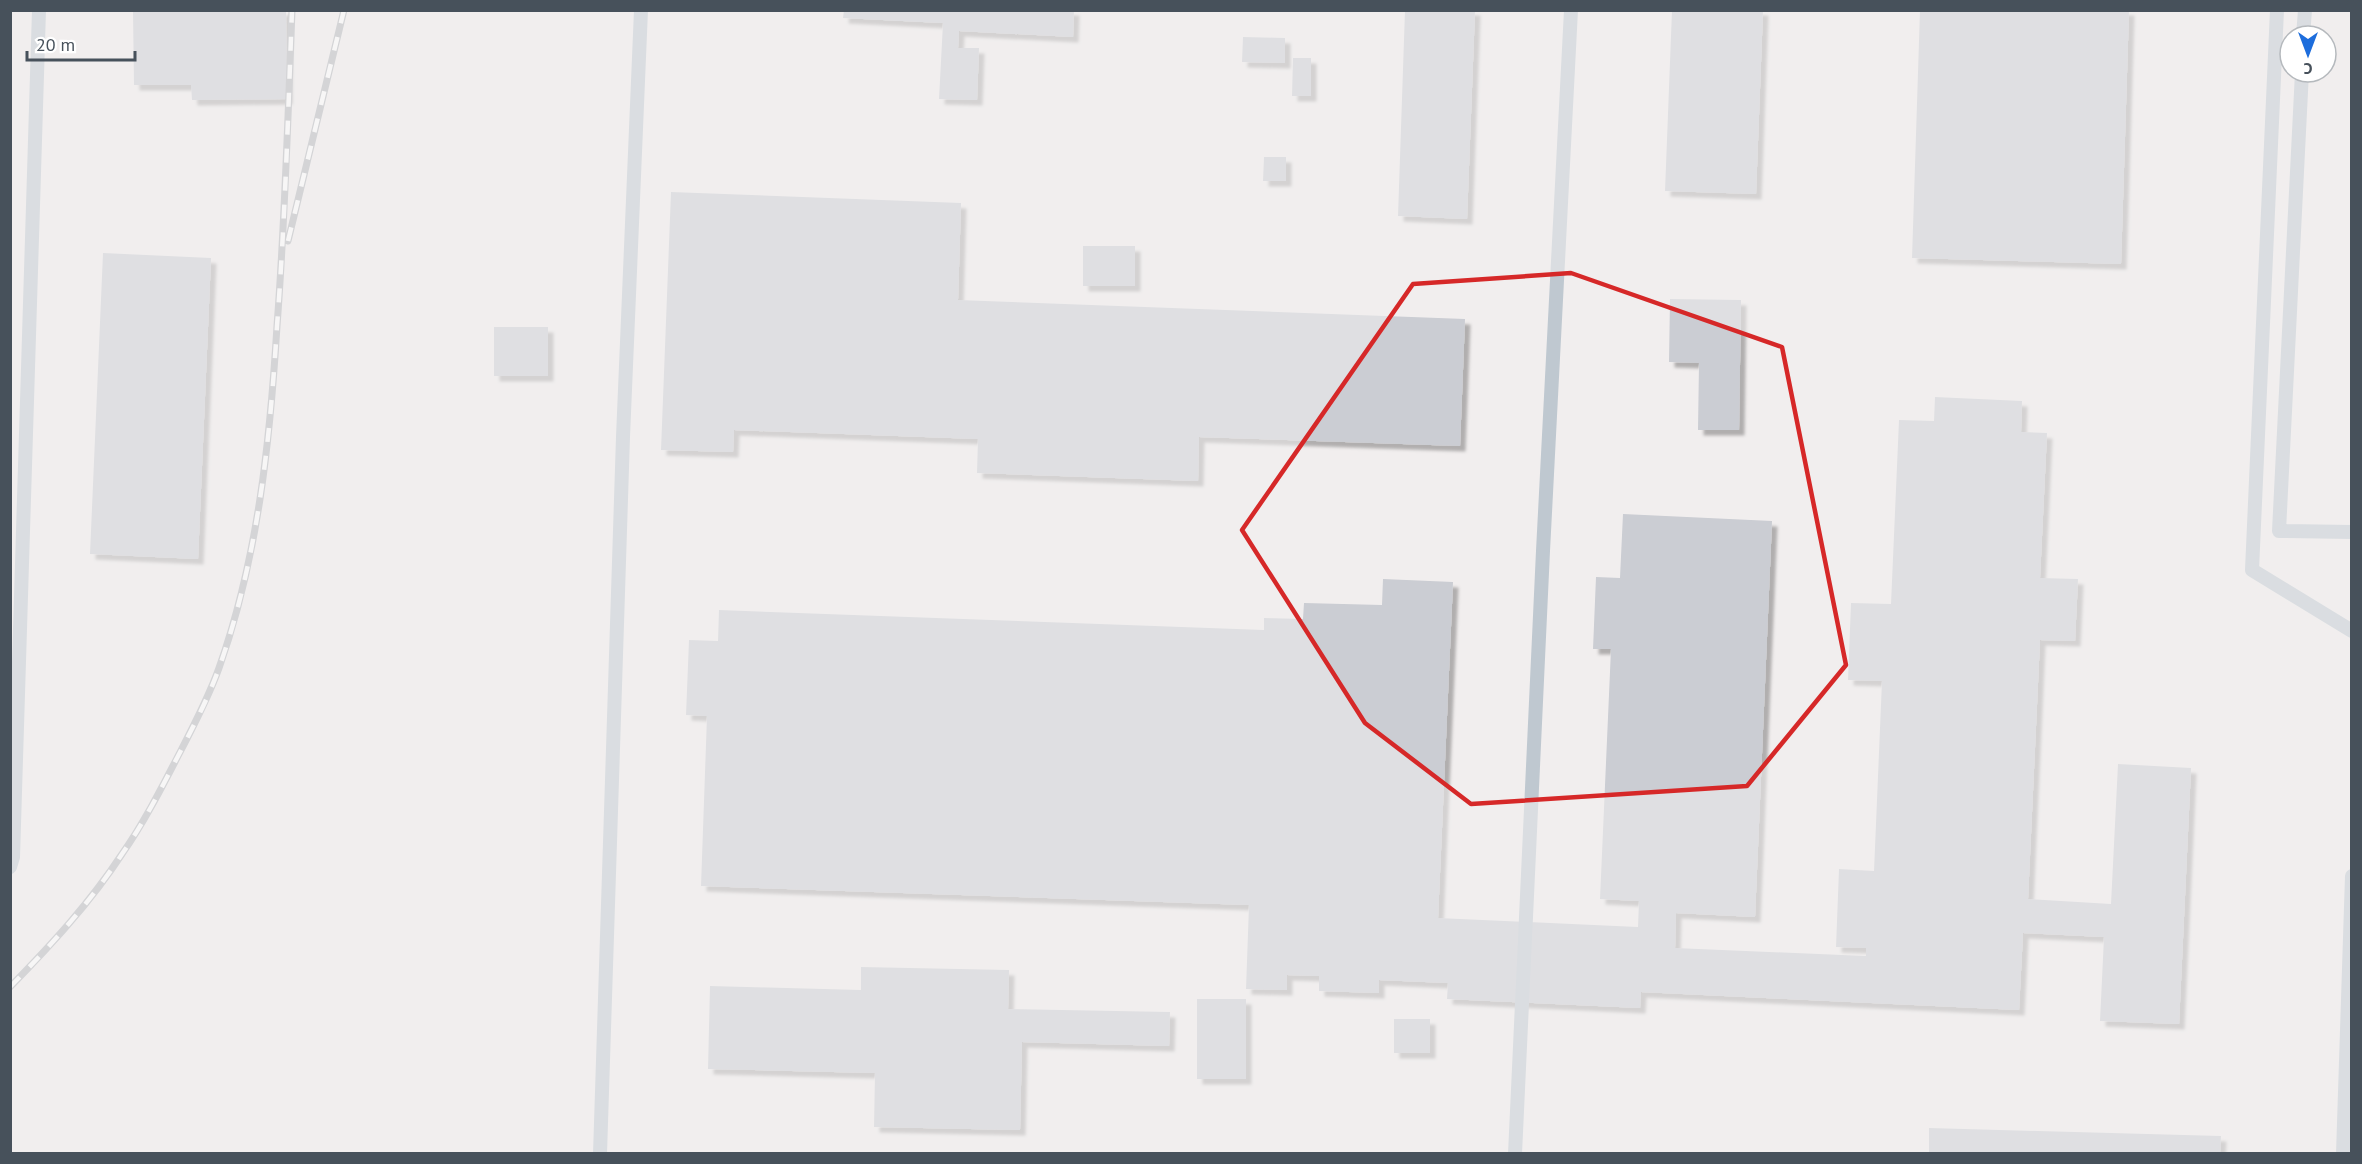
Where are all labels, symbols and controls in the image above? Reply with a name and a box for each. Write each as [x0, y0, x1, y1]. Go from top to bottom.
scale bar [27, 24, 135, 62]
north arrow [2278, 24, 2338, 84]
text: 20 m [36, 33, 75, 56]
text: С [2303, 59, 2312, 79]

